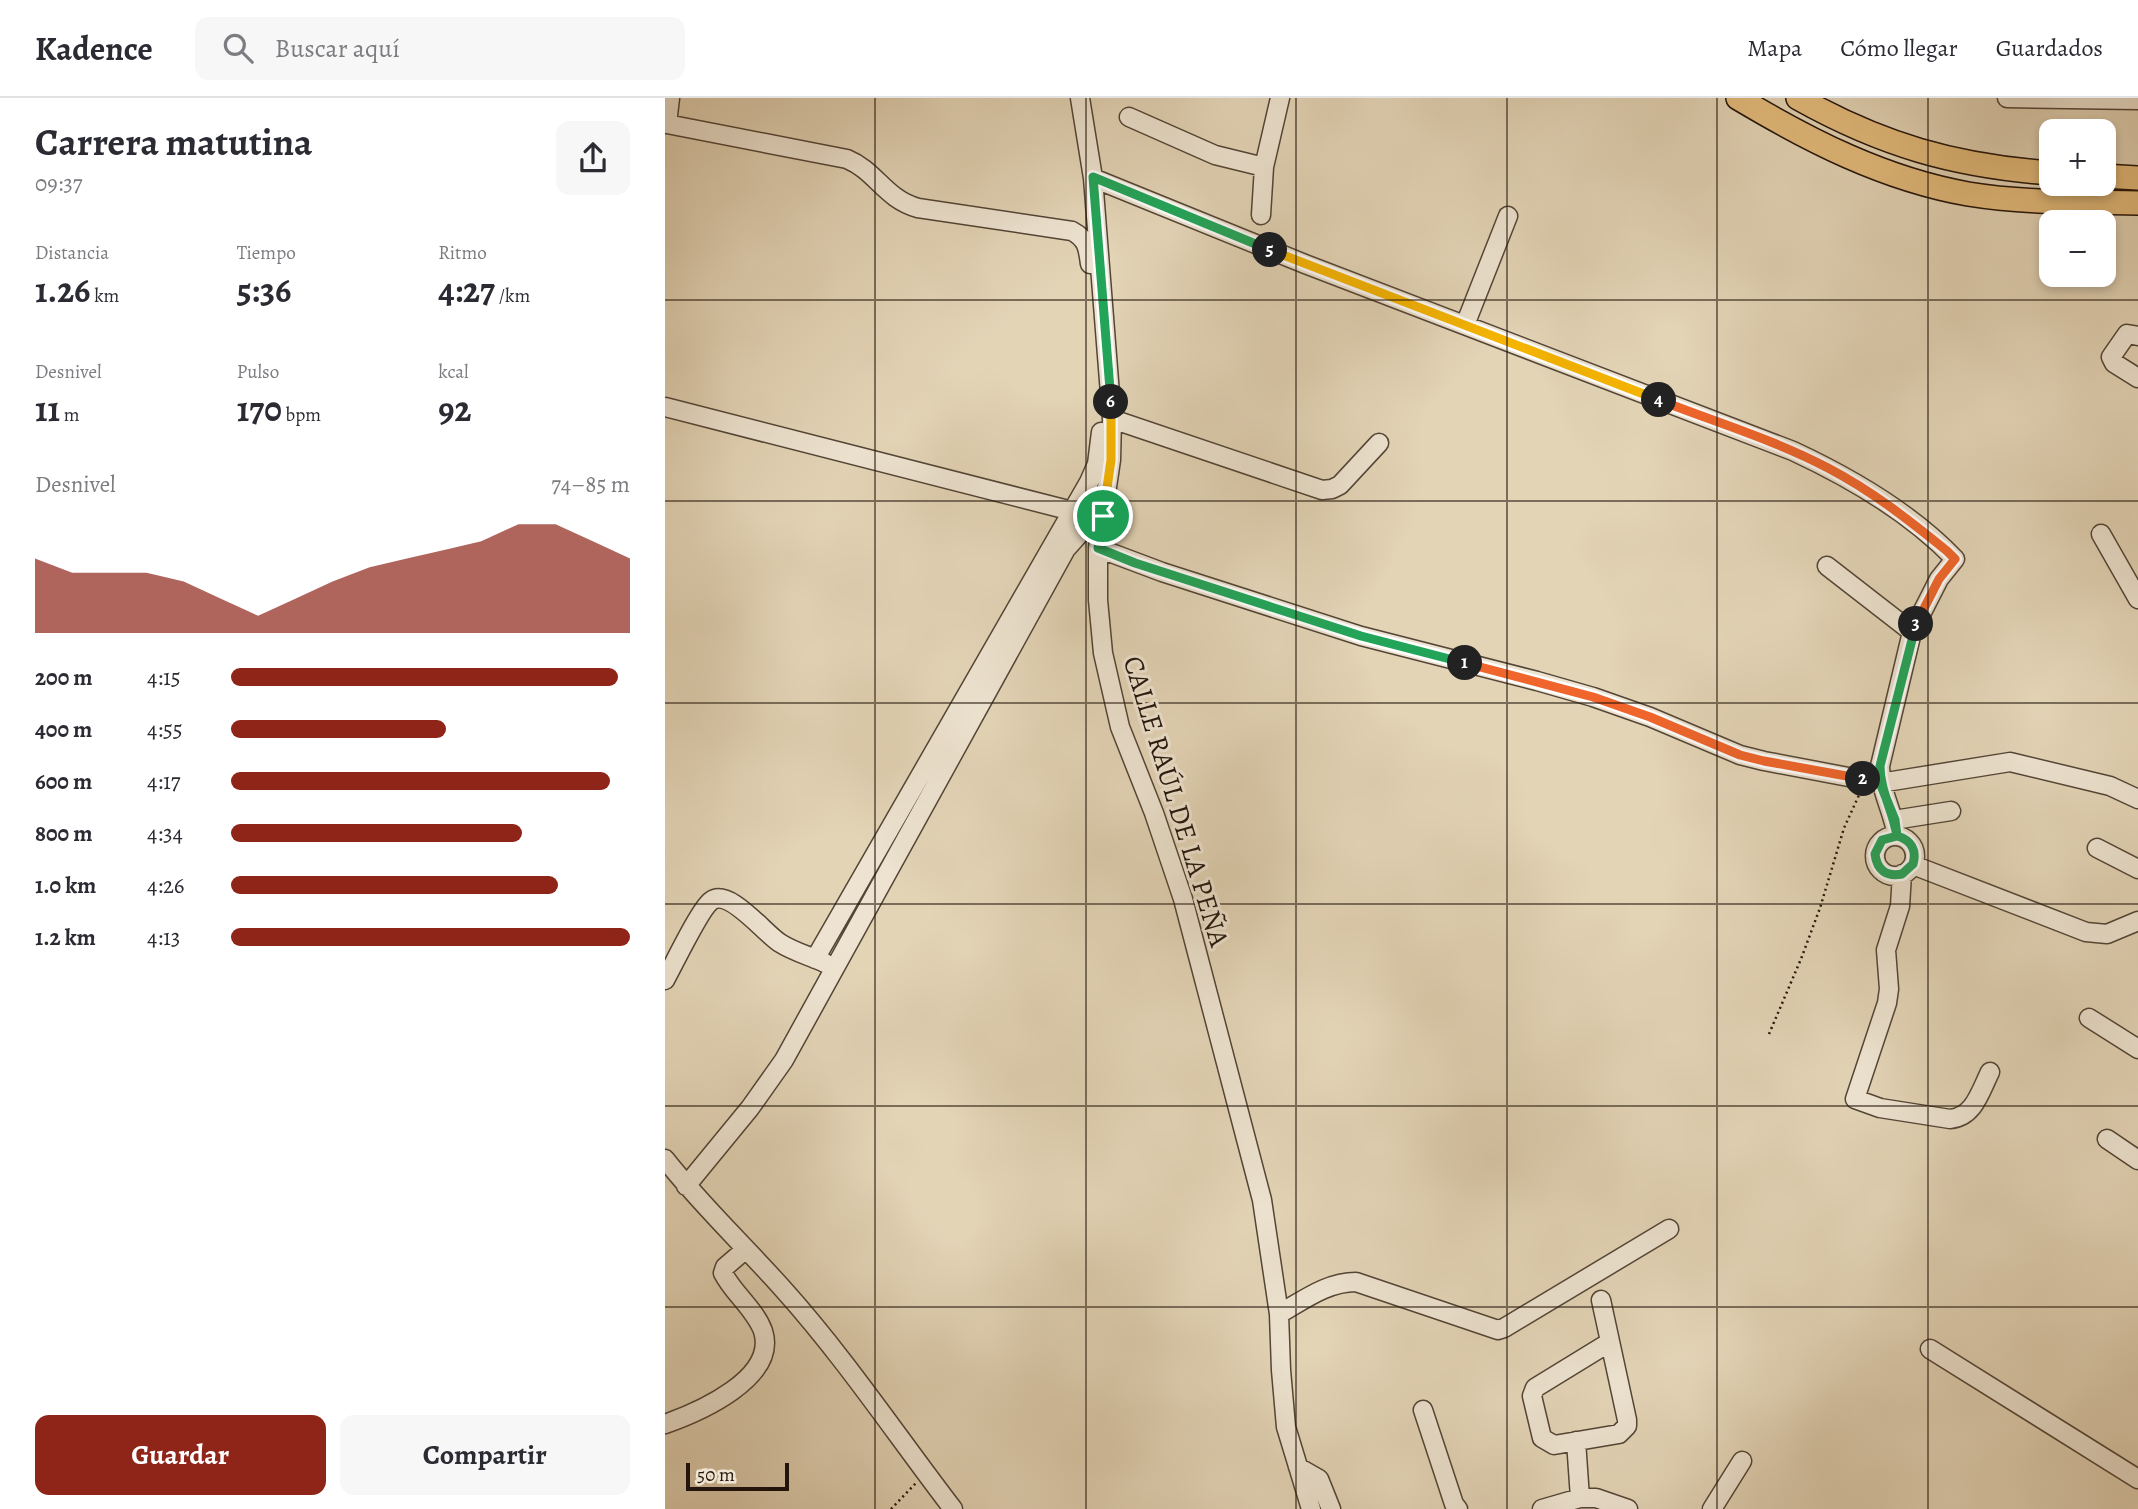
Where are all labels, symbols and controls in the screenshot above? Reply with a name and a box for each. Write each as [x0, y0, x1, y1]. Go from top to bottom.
search box [195, 17, 685, 80]
text: Kadence [35, 26, 153, 71]
icon: search [219, 29, 257, 67]
text: Buscar aquí [275, 31, 400, 66]
text: Mapa [1747, 32, 1802, 64]
text: Cómo llegar [1840, 32, 1958, 64]
text: Guardados [1996, 32, 2103, 64]
text: Carrera matutina [35, 116, 312, 168]
map controls [2039, 119, 2116, 287]
button: + [2039, 119, 2116, 196]
button: share [556, 121, 630, 195]
text: 09:37 [35, 168, 82, 199]
button: − [2039, 210, 2116, 287]
pin: 5 [1253, 232, 1287, 268]
text: 5 [1265, 236, 1274, 262]
text: Distancia [35, 240, 109, 266]
text: Tiempo [237, 240, 296, 266]
text: Ritmo [438, 240, 487, 266]
text: 1.26 [35, 266, 90, 314]
text: 5:36 [237, 266, 291, 314]
text: 4:27 [438, 266, 495, 314]
text: km [90, 283, 119, 309]
text: /km [495, 283, 530, 309]
text: Desnivel [35, 359, 102, 385]
text: Pulso [237, 359, 279, 385]
text: kcal [438, 359, 469, 385]
pin: 4 [1641, 382, 1677, 418]
pin: 6 [1093, 384, 1129, 420]
text: 11 [35, 385, 60, 433]
text: 170 [237, 385, 282, 433]
text: 92 [438, 385, 471, 433]
text: 4 [1654, 386, 1663, 412]
text: 6 [1106, 388, 1115, 414]
text: m [60, 402, 80, 428]
text: bpm [282, 402, 321, 428]
text: Desnivel [35, 469, 116, 500]
text: 74–85 m [551, 469, 630, 500]
pin [1073, 486, 1133, 546]
icon: arrive [1084, 497, 1122, 535]
pin: 3 [1899, 606, 1933, 642]
text: 3 [1911, 610, 1920, 636]
pin: 1 [1447, 646, 1483, 680]
text: 1 [1461, 649, 1468, 675]
street label: CALLE RAÚL DE LA PEÑA [1114, 651, 1239, 952]
text: 200 m [35, 662, 93, 693]
text: 4:15 [147, 662, 181, 693]
text: 400 m [35, 714, 92, 745]
text: 4:55 [147, 714, 183, 745]
pin: 2 [1845, 762, 1881, 796]
text: 2 [1858, 765, 1867, 791]
text: 600 m [35, 766, 92, 797]
text: 4:17 [147, 766, 180, 797]
text: 800 m [35, 818, 92, 849]
text: 4:34 [147, 818, 183, 849]
text: 1.0 km [35, 870, 96, 901]
text: 4:26 [147, 870, 184, 901]
text: 1.2 km [35, 922, 96, 953]
text: 4:13 [147, 922, 180, 953]
button: Guardar [35, 1415, 326, 1495]
button: Compartir [340, 1415, 630, 1495]
scale bar [686, 1460, 789, 1492]
text: 50 m [697, 1462, 735, 1488]

